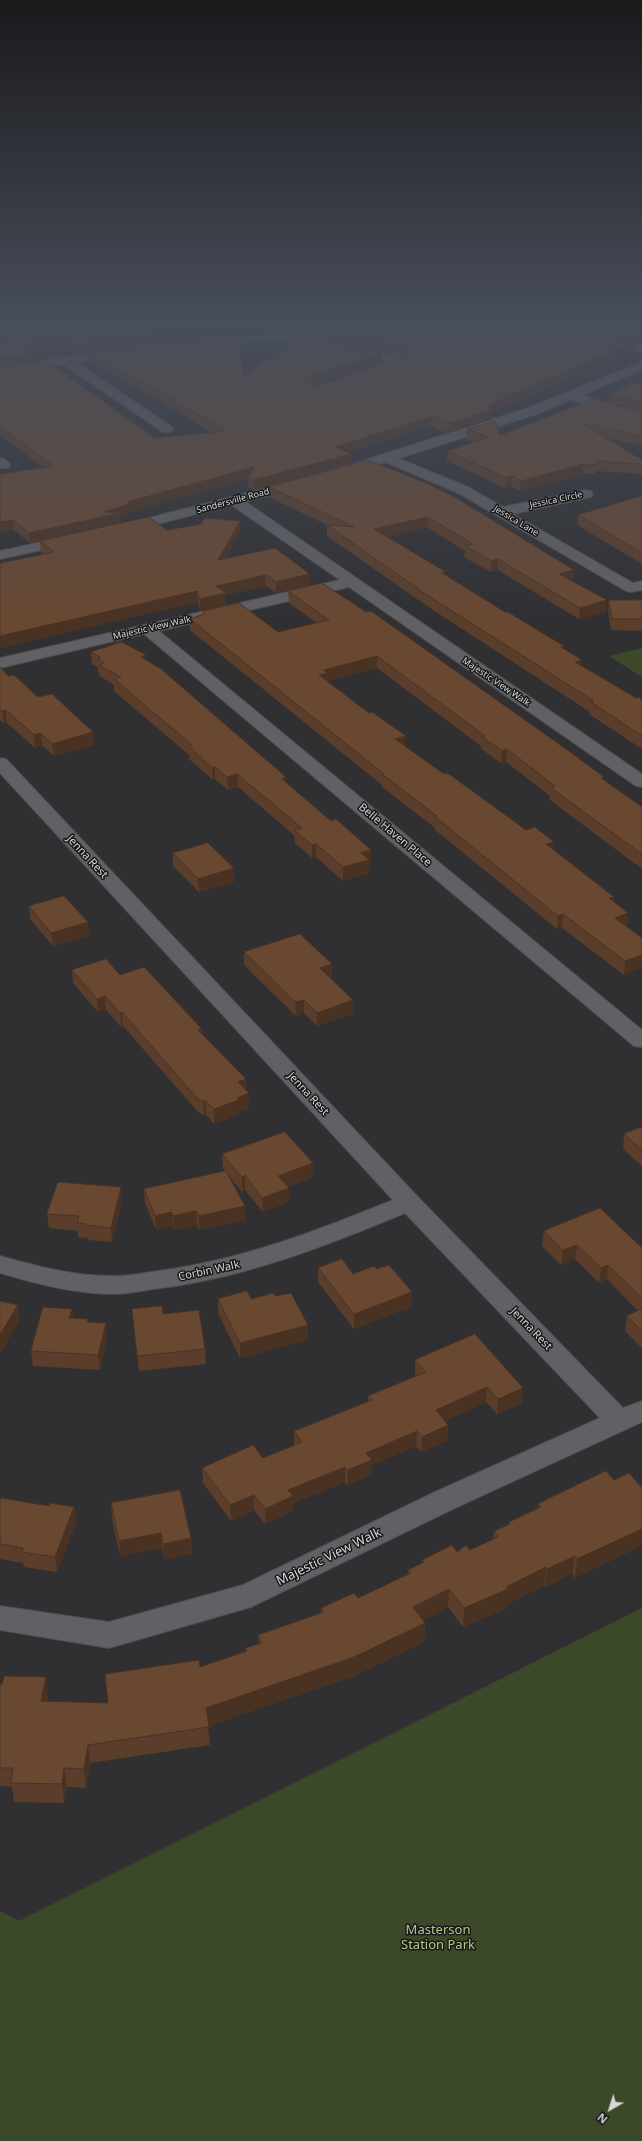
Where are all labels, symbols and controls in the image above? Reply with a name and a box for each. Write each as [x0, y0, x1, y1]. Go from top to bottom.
street label: Sandersville Road [195, 486, 271, 516]
street label: Jessica Circle [529, 489, 583, 511]
street label: Jessica Lane [492, 503, 540, 539]
street label: Majestic View Walk [112, 614, 192, 642]
street label: Majestic View Walk [460, 655, 532, 709]
street label: Belle Haven Place [356, 801, 434, 869]
street label: Jenna Rest [64, 833, 110, 881]
street label: Jenna Rest [285, 1070, 331, 1118]
street label: Corbin Walk [177, 1258, 241, 1284]
street label: Jenna Rest [507, 1305, 555, 1353]
street label: Majestic View Walk [274, 1525, 384, 1589]
park label: Masterson Station Park [401, 1922, 475, 1953]
north arrow [590, 2089, 630, 2129]
text: N [594, 2110, 610, 2127]

